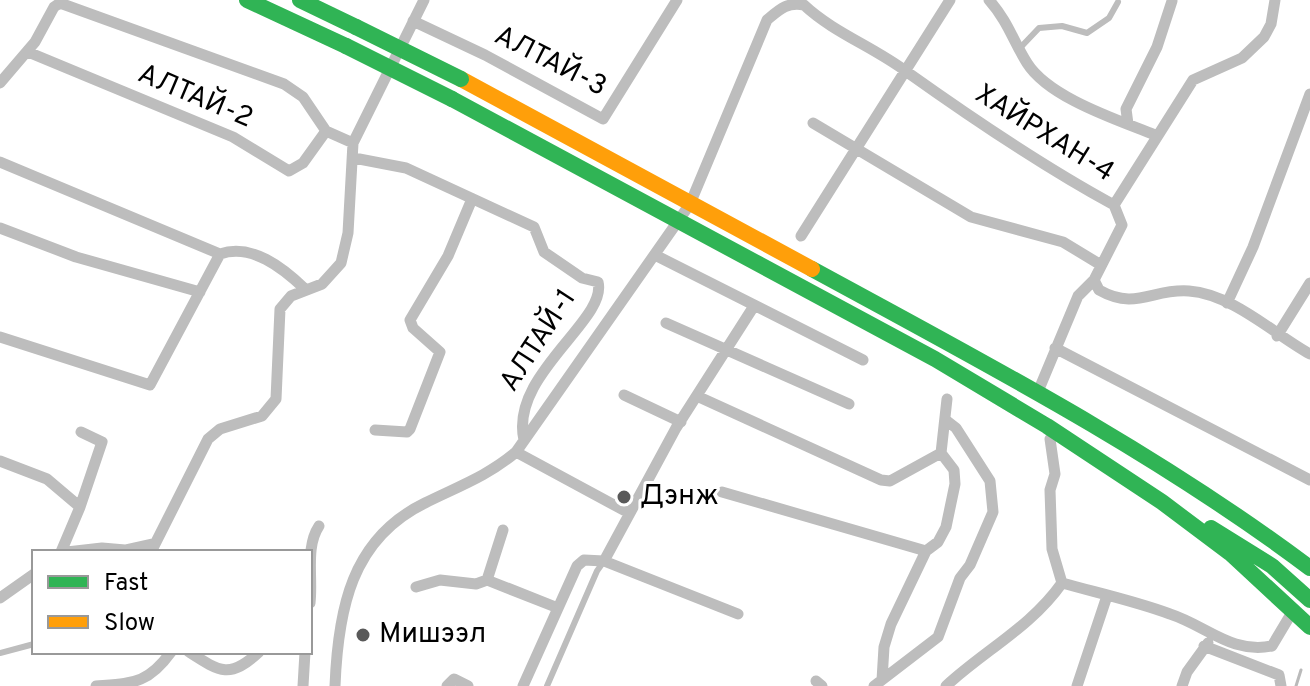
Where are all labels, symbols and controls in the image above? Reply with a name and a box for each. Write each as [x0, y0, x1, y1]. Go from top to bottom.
street label: АЛТАЙ-3 [488, 17, 613, 106]
street label: АЛТАЙ-2 [132, 55, 259, 137]
street label: ХАЙРХАН-4 [968, 75, 1121, 191]
street label: АЛТАЙ-1 [491, 282, 585, 399]
place label: Дэнж [640, 479, 719, 515]
marker: Дэнж [615, 488, 633, 506]
legend [32, 550, 312, 654]
text: Fast [104, 569, 148, 599]
text: Slow [104, 609, 155, 639]
place label: Мишээл [379, 617, 486, 653]
marker: Мишээл [354, 626, 372, 644]

